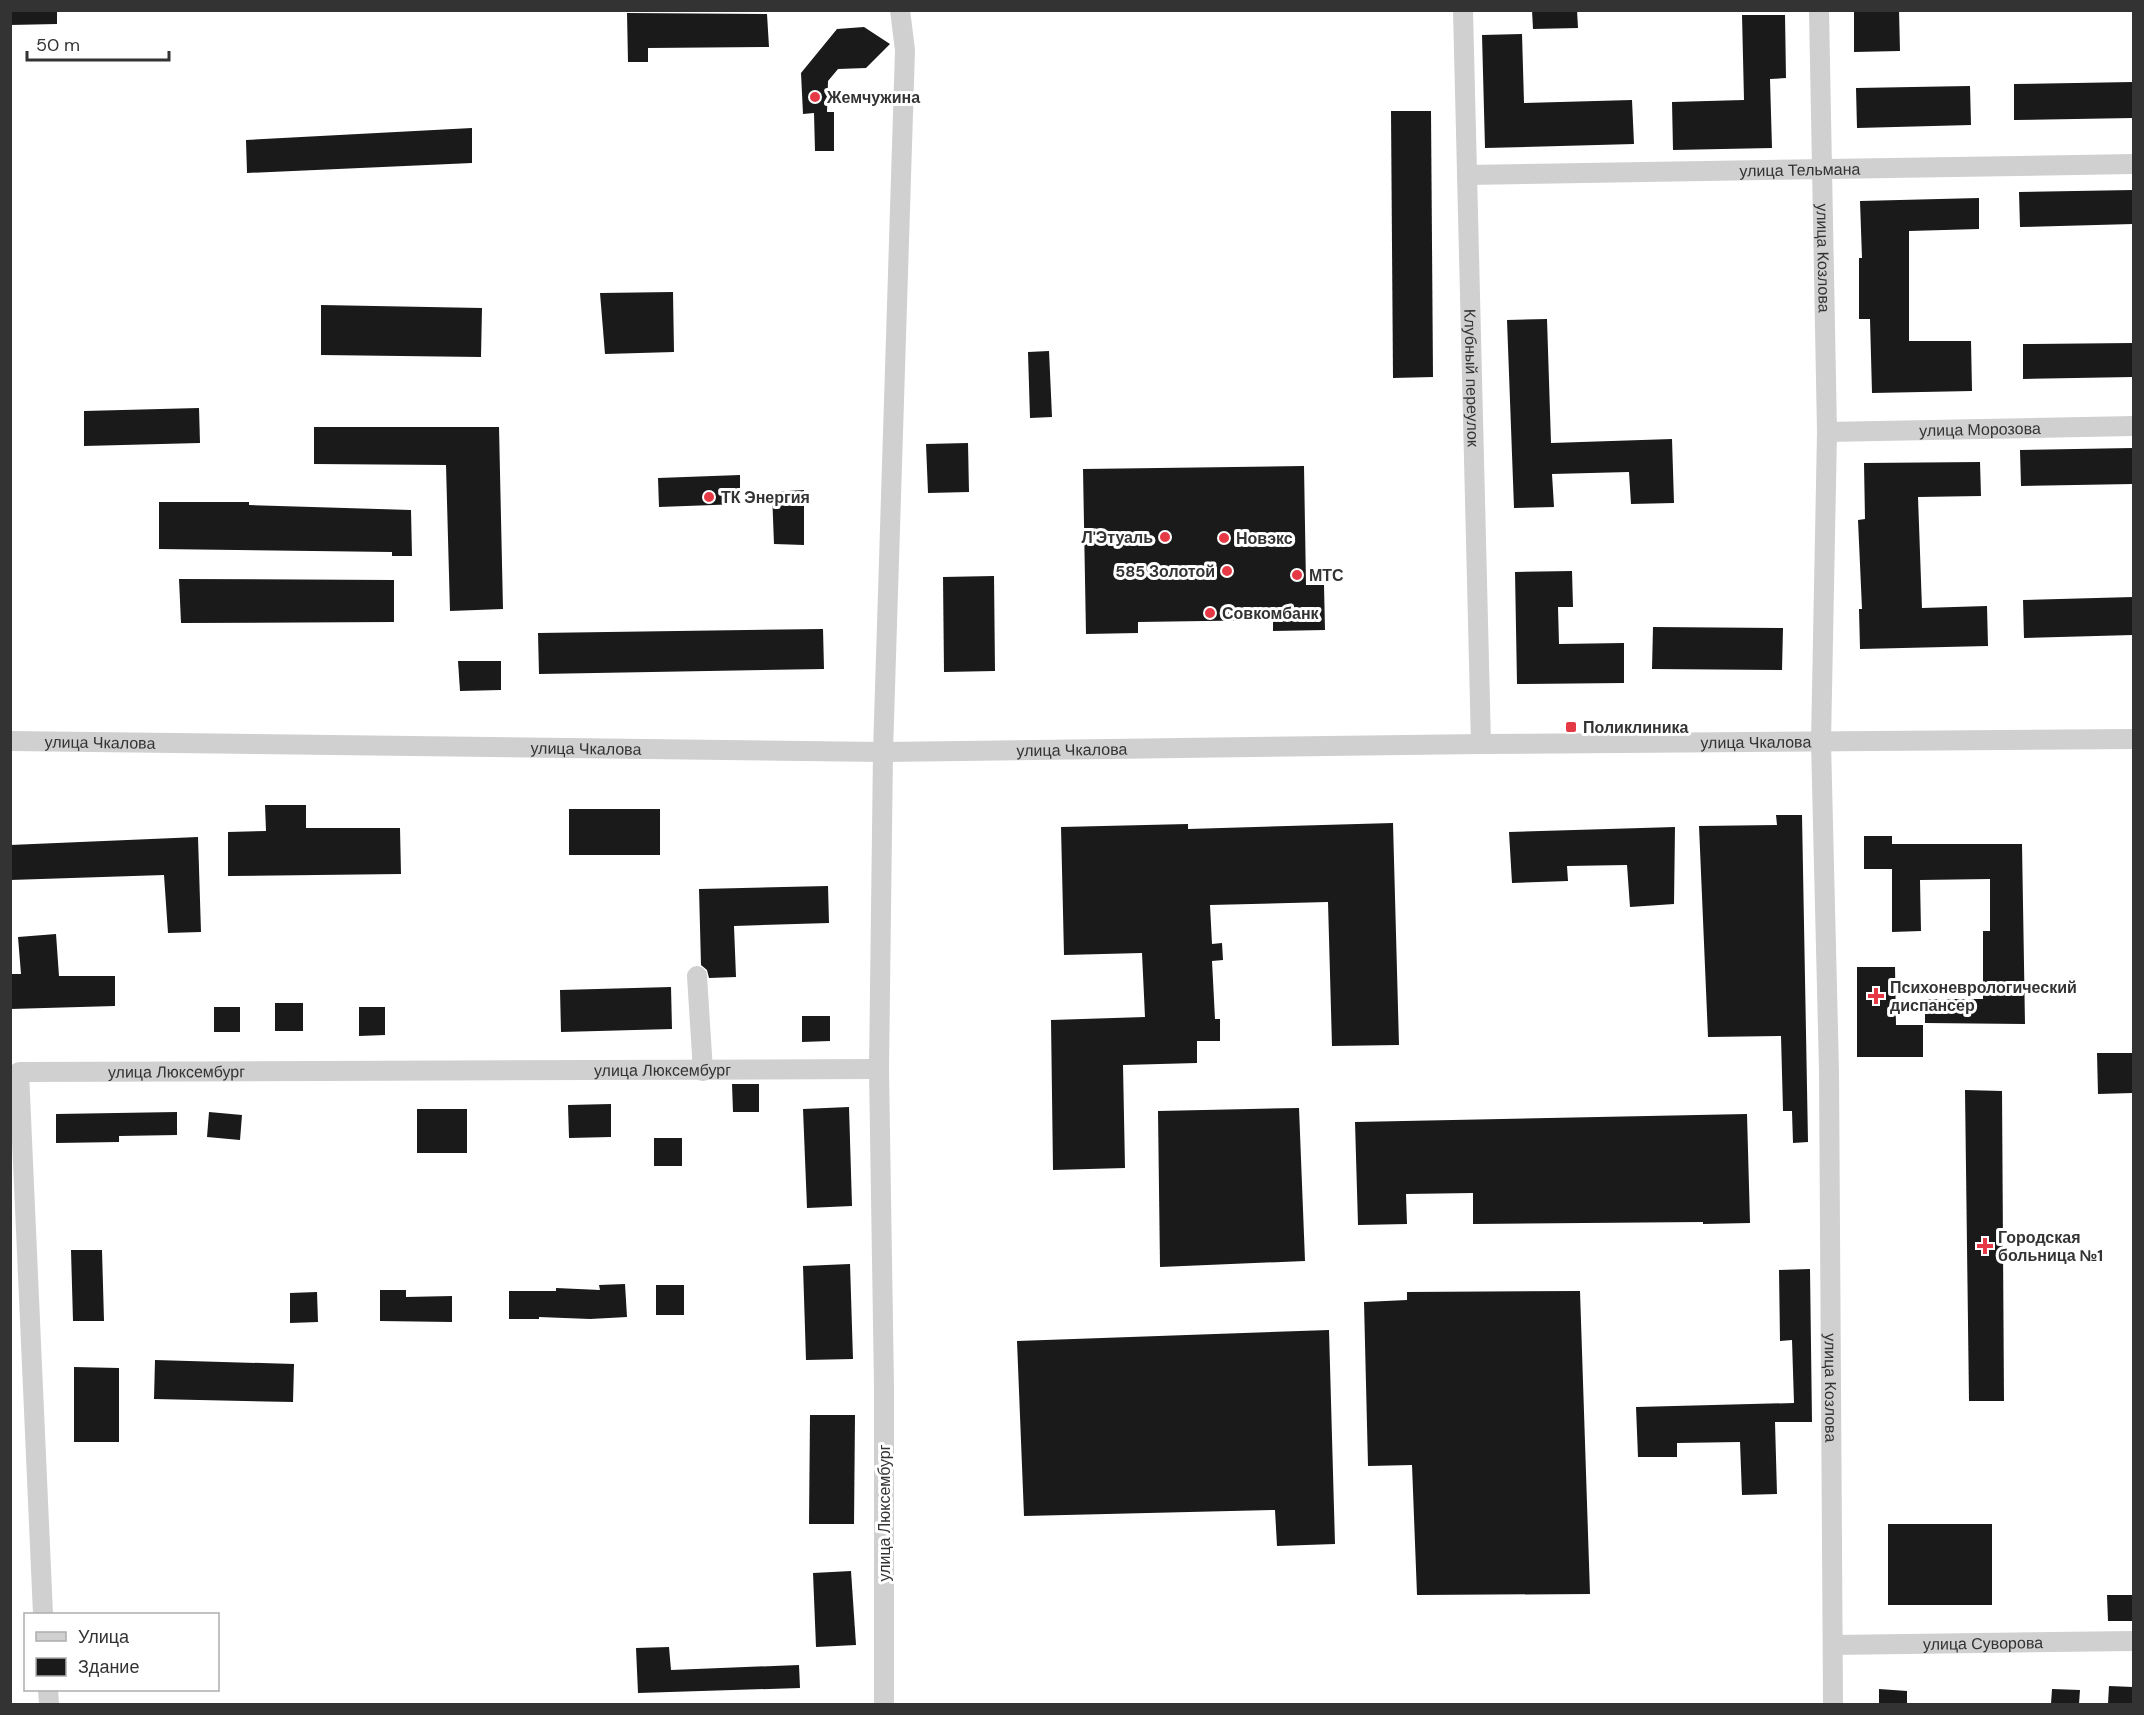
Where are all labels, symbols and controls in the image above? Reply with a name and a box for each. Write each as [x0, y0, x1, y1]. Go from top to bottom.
scale bar [27, 24, 170, 62]
text: 50 m [36, 33, 80, 57]
place label: Жемчужина [826, 87, 920, 108]
marker: Жемчужина [808, 90, 822, 104]
street label: улица Тельмана [1739, 158, 1861, 181]
street label: улица Козлова [1812, 203, 1835, 313]
street label: Клубный переулок [1460, 309, 1484, 448]
street label: улица Морозова [1919, 417, 2041, 441]
place label: ТК Энергия [721, 487, 810, 508]
marker: ТК Энергия [702, 490, 716, 504]
place label: Л'Этуаль [1081, 527, 1153, 548]
place label: Новэкс [1236, 528, 1293, 549]
marker: Л'Этуаль [1158, 530, 1172, 544]
marker: Новэкс [1217, 531, 1231, 545]
place label: 585 Золотой [1115, 561, 1215, 582]
marker: 585 Золотой [1220, 564, 1234, 578]
place label: МТС [1309, 565, 1344, 586]
marker: МТС [1290, 568, 1304, 582]
place label: Совкомбанк [1222, 603, 1320, 624]
marker: Совкомбанк [1203, 606, 1217, 620]
place label: Поликлиника [1583, 717, 1689, 738]
marker: Поликлиника [1564, 720, 1578, 734]
street label: улица Чкалова [44, 731, 156, 753]
street label: улица Чкалова [1700, 731, 1811, 753]
street label: улица Чкалова [530, 737, 642, 759]
street label: улица Чкалова [1016, 738, 1128, 761]
place label: Психоневрологический диспансер [1890, 977, 2077, 1016]
marker: Психоневрологический диспансер [1867, 987, 1885, 1005]
street label: улица Люксембург [594, 1059, 731, 1080]
street label: улица Люксембург [108, 1061, 245, 1082]
place label: Городская больница №1 [1998, 1227, 2103, 1266]
marker: Городская больница №1 [1976, 1237, 1994, 1255]
street label: улица Козлова [1820, 1333, 1842, 1442]
street label: улица Люксембург [874, 1444, 895, 1582]
legend [24, 1613, 219, 1691]
text: Улица [78, 1625, 130, 1649]
street label: улица Суворова [1923, 1632, 2043, 1654]
text: Здание [78, 1655, 139, 1679]

